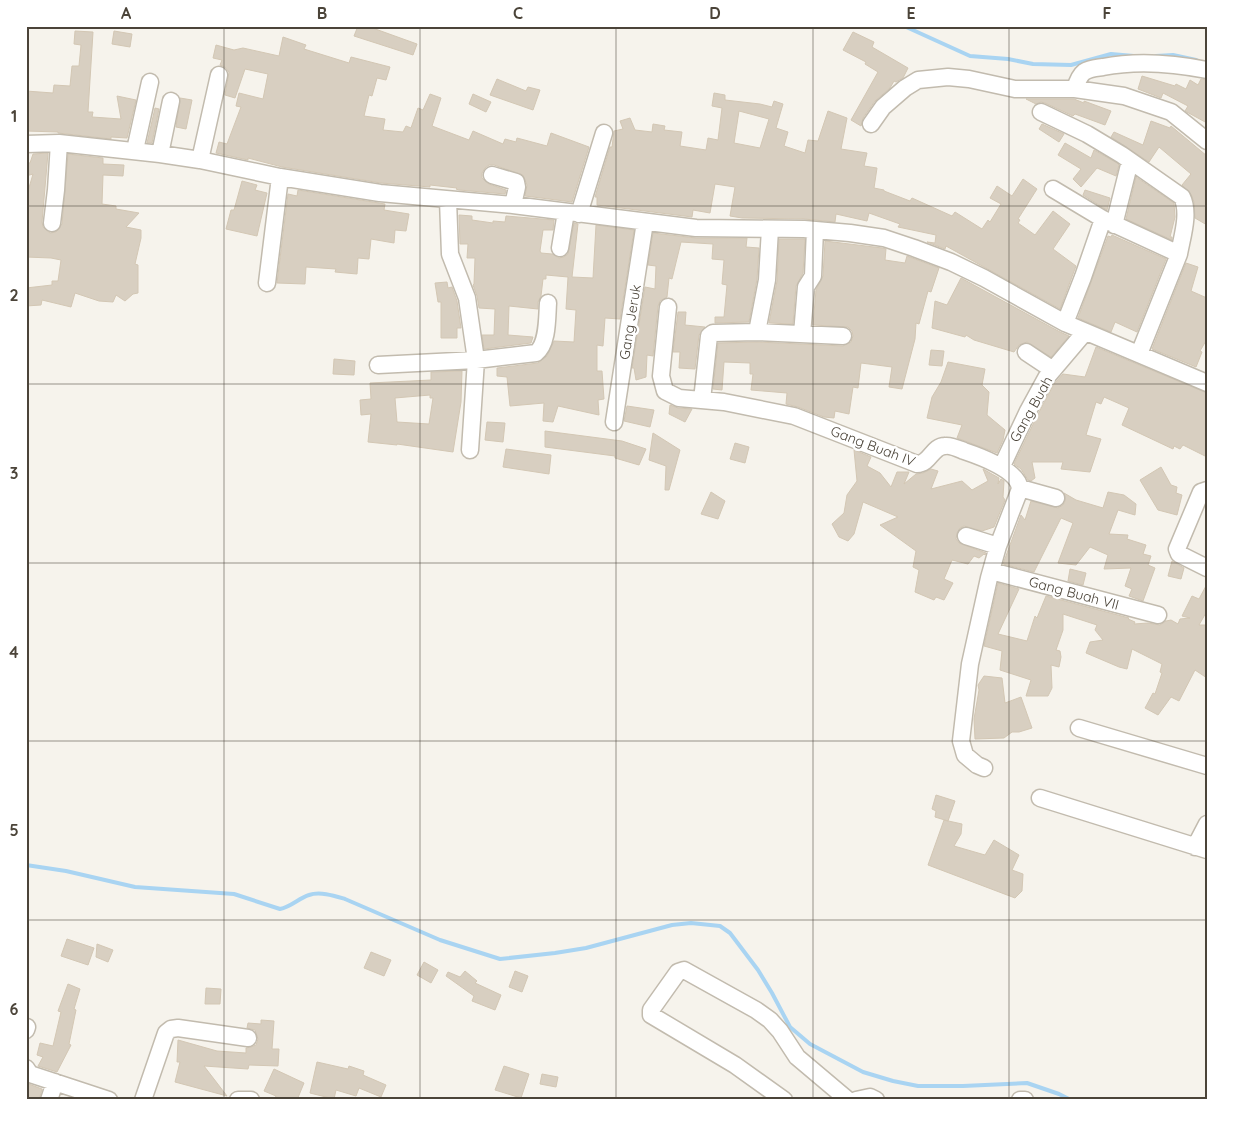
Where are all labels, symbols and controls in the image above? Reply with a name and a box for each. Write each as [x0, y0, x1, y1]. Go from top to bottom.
text: A [121, 3, 132, 23]
text: B [317, 3, 327, 23]
text: C [513, 3, 523, 23]
text: D [709, 3, 721, 23]
text: E [906, 3, 916, 23]
text: F [1103, 3, 1112, 23]
text: 1 [11, 106, 17, 126]
street label: Gang Jeruk [615, 283, 645, 361]
text: 2 [9, 285, 19, 305]
street label: Gang Buah [1006, 373, 1056, 445]
street label: Gang Buah IV [828, 422, 918, 470]
text: 3 [10, 463, 18, 483]
street label: Gang Buah VII [1027, 572, 1121, 614]
text: 4 [9, 642, 19, 662]
text: 5 [9, 820, 19, 840]
text: 6 [10, 999, 19, 1019]

